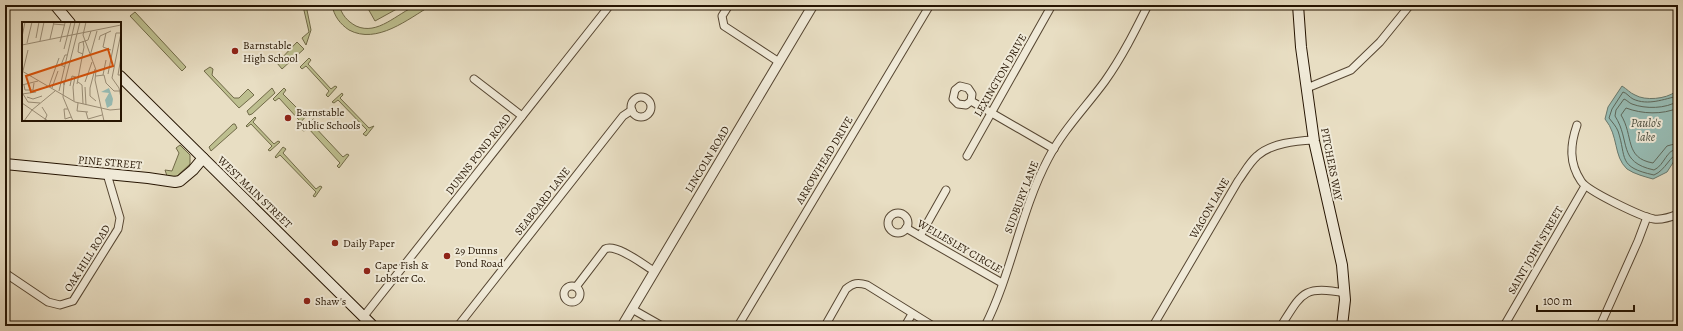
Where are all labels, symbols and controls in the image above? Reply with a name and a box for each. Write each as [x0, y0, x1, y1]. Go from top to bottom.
inset map [22, 22, 121, 121]
street label: LEXINGTON DRIVE [971, 31, 1030, 119]
place label: Barnstable High School [243, 38, 298, 66]
marker: Barnstable High School [230, 46, 240, 56]
place label: Barnstable Public Schools [296, 105, 360, 133]
street label: DUNNS POND ROAD [442, 111, 515, 198]
marker: Barnstable Public Schools [283, 113, 293, 123]
street label: ARROWHEAD DRIVE [792, 114, 857, 208]
water label: Paulo's lake [1631, 115, 1661, 145]
street label: LINCOLN ROAD [682, 123, 733, 195]
street label: PITCHERS WAY [1317, 126, 1346, 203]
street label: PINE STREET [77, 152, 143, 173]
street label: WEST MAIN STREET [213, 152, 295, 232]
street label: SUDBURY LANE [1001, 159, 1042, 236]
street label: SEABOARD LANE [511, 164, 574, 238]
street label: WAGON LANE [1185, 175, 1233, 242]
street label: SAINT JOHN STREET [1504, 204, 1567, 297]
street label: WELLESLEY CIRCLE [914, 216, 1005, 277]
street label: OAK HILL ROAD [61, 222, 114, 295]
place label: Daily Paper [343, 236, 395, 251]
marker: Daily Paper [330, 238, 340, 248]
place label: 29 Dunns Pond Road [455, 243, 503, 271]
marker: 29 Dunns Pond Road [442, 251, 452, 261]
place label: Cape Fish & Lobster Co. [375, 258, 429, 286]
marker: Cape Fish & Lobster Co. [362, 266, 372, 276]
scale bar [1537, 287, 1634, 313]
text: 100 m [1543, 293, 1572, 309]
place label: Shaw's [315, 294, 346, 309]
marker: Shaw's [302, 296, 312, 306]

